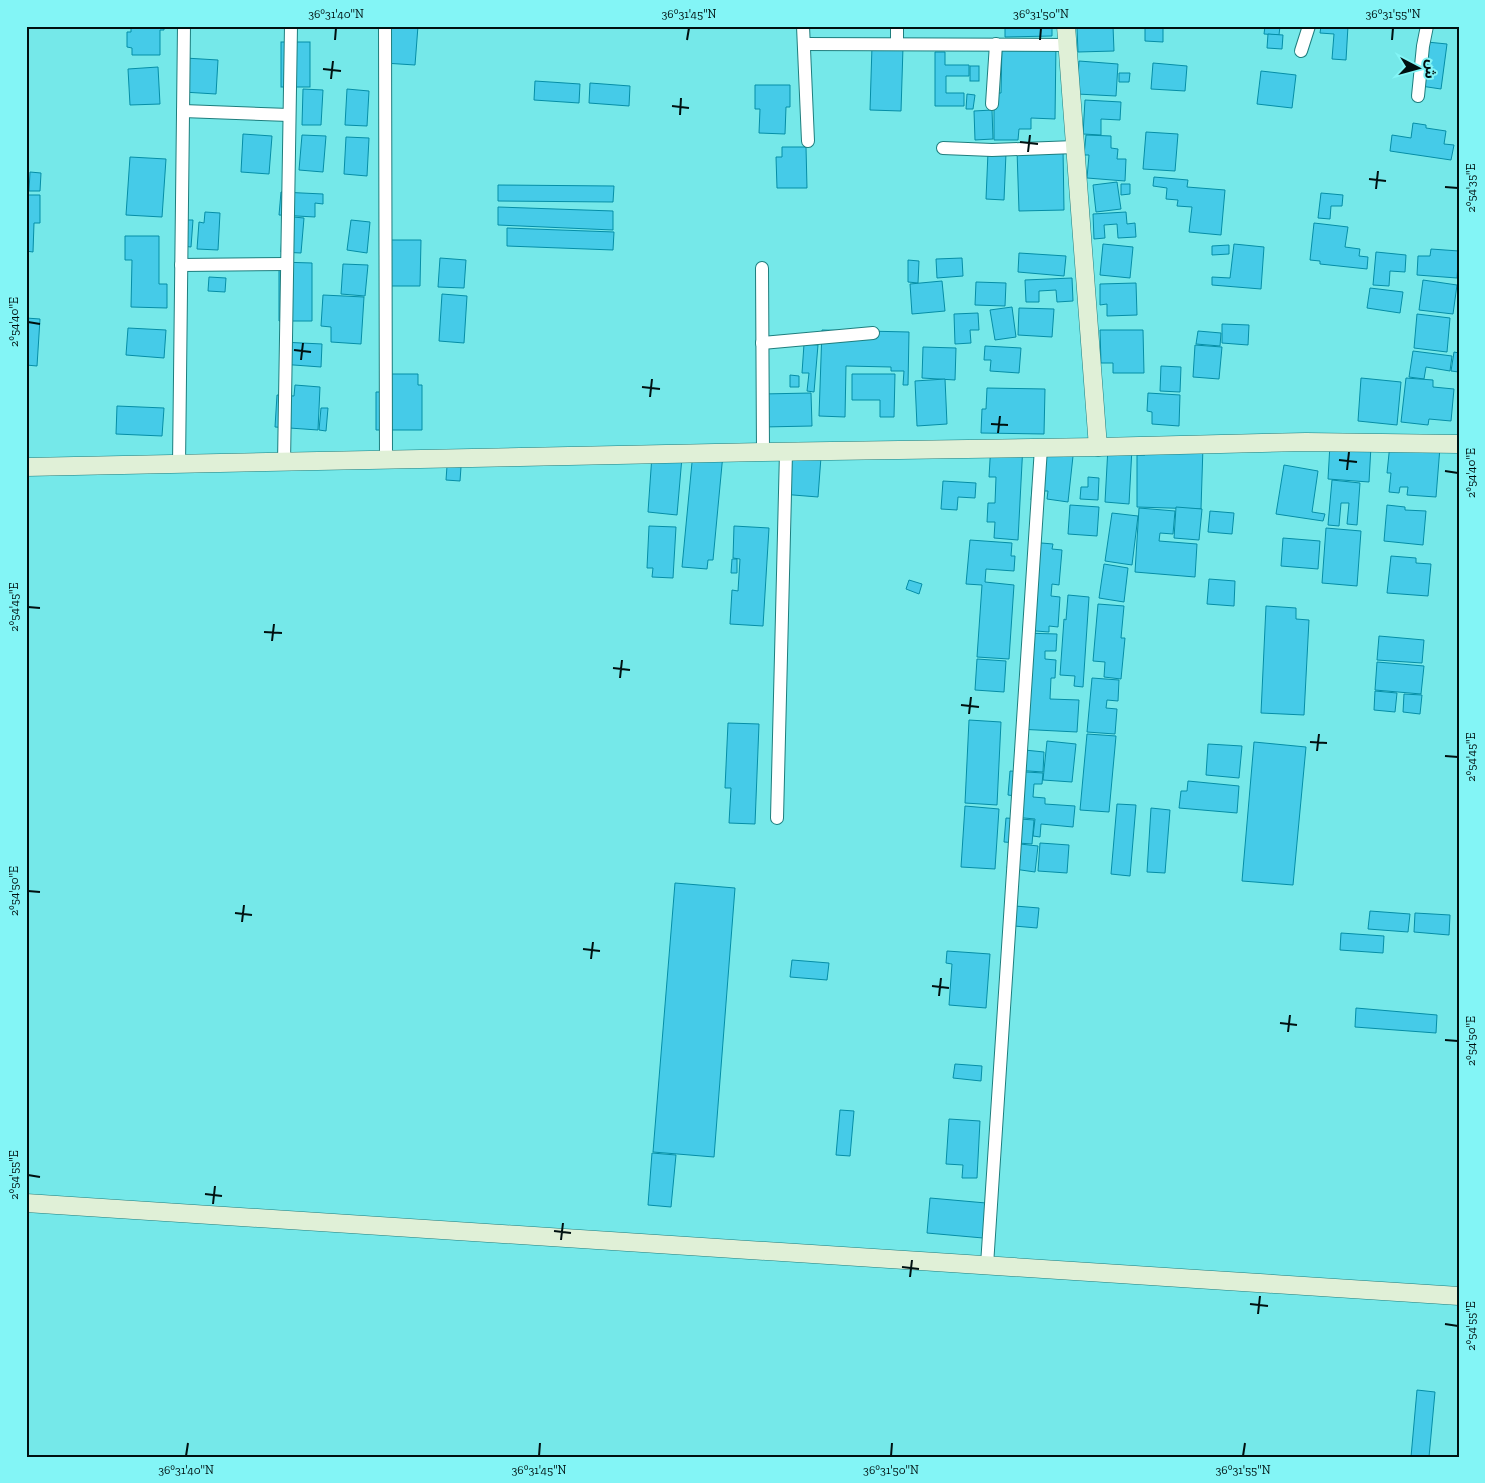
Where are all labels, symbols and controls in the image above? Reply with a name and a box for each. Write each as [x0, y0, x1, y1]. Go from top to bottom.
text: 36°31'40"N [308, 7, 364, 21]
text: 36°31'45"N [662, 7, 717, 21]
text: 36°31'50"N [1013, 7, 1069, 21]
text: 36°31'55"N [1365, 7, 1421, 21]
north arrow [1392, 42, 1442, 92]
text: ش [1421, 59, 1440, 80]
text: 2°54'35"E [1464, 163, 1478, 213]
text: 2°54'40"E [7, 297, 21, 347]
text: 2°54'40"E [1464, 448, 1478, 498]
text: 2°54'45"E [7, 582, 21, 632]
text: 2°54'45"E [1464, 732, 1478, 782]
text: 2°54'50"E [7, 866, 21, 916]
text: 2°54'50"E [1464, 1016, 1478, 1066]
text: 2°54'55"E [7, 1150, 21, 1200]
text: 2°54'55"E [1464, 1301, 1478, 1351]
text: 36°31'40"N [158, 1463, 214, 1477]
text: 36°31'45"N [512, 1463, 567, 1477]
text: 36°31'50"N [863, 1463, 919, 1477]
text: 36°31'55"N [1215, 1463, 1271, 1477]

